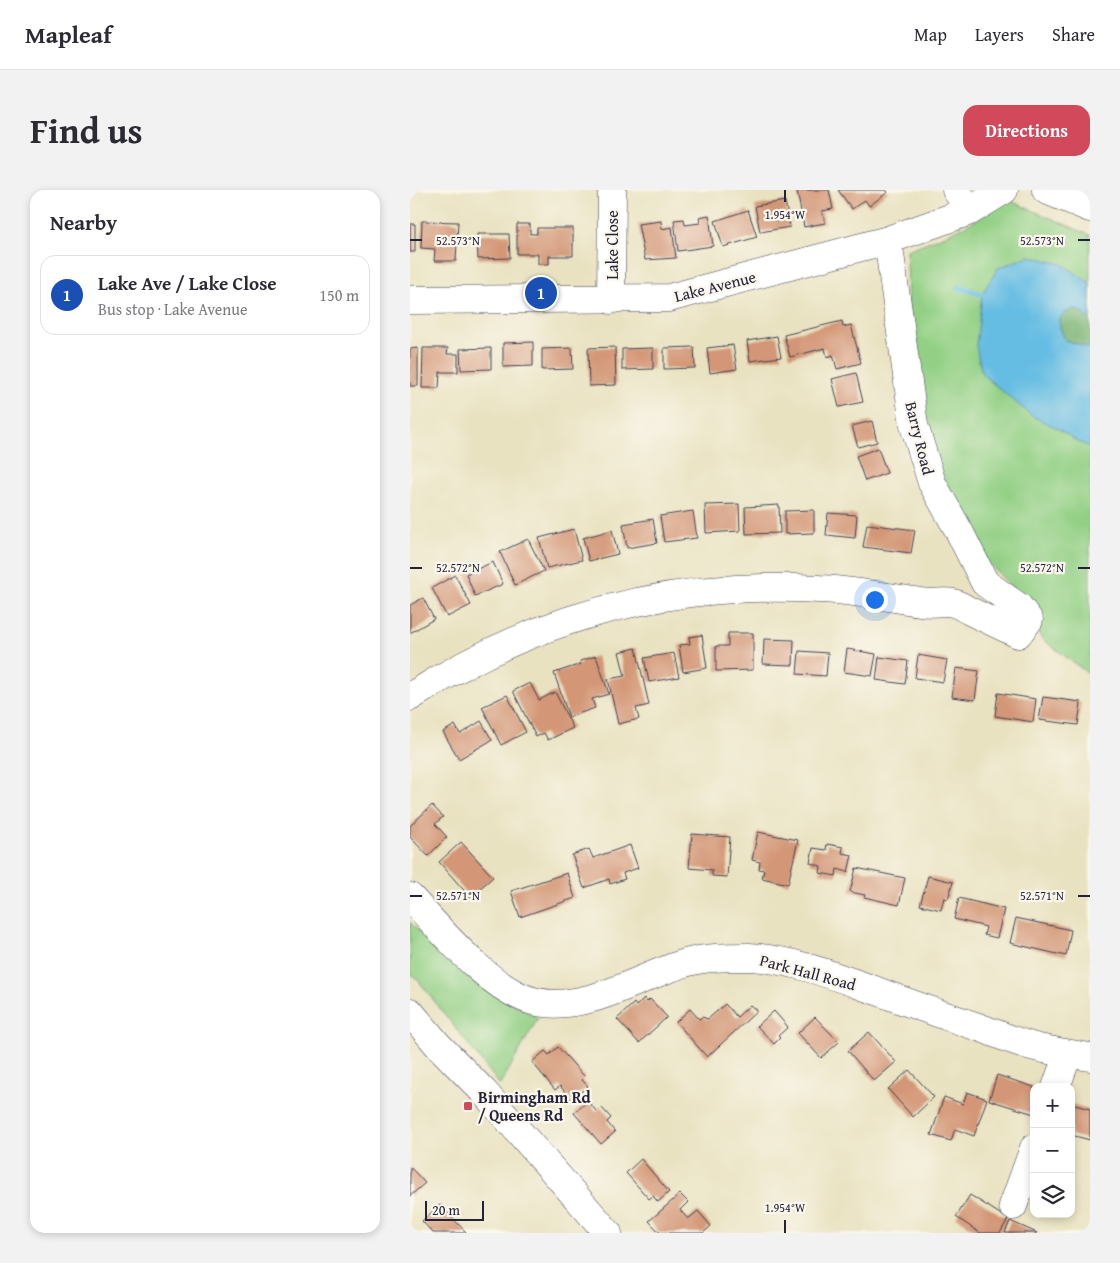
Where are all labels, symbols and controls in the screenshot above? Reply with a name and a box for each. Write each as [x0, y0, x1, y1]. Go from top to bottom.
text: Mapleaf [25, 17, 112, 52]
text: Map [914, 21, 947, 48]
text: Layers [975, 21, 1024, 48]
text: Share [1052, 21, 1095, 48]
text: Find us [30, 105, 143, 156]
button: Directions [963, 105, 1090, 156]
text: 1.954°W [765, 206, 806, 223]
text: Nearby [50, 207, 117, 238]
street label: Lake Close [600, 210, 624, 280]
text: 52.573°N [436, 232, 480, 249]
text: 52.573°N [1020, 232, 1064, 249]
street label: Lake Avenue [672, 264, 758, 308]
text: Lake Ave / Lake Close [98, 269, 277, 297]
pin: 1 [525, 274, 557, 312]
text: 1 [63, 283, 71, 307]
text: 150 m [319, 283, 359, 307]
text: Bus stop · Lake Avenue [98, 297, 247, 321]
street label: Barry Road [899, 399, 941, 478]
text: 52.572°N [436, 559, 480, 576]
text: 52.572°N [1020, 559, 1064, 576]
your location [862, 587, 888, 613]
text: 52.571°N [436, 887, 480, 904]
text: 52.571°N [1020, 887, 1064, 904]
street label: Park Hall Road [757, 948, 859, 996]
map controls [1030, 1083, 1075, 1218]
button: + [1030, 1083, 1075, 1128]
place label: Birmingham Rd / Queens Rd [478, 1085, 592, 1127]
marker: Birmingham Rd / Queens Rd [462, 1100, 474, 1112]
button: − [1030, 1128, 1075, 1173]
button: layers [1030, 1173, 1075, 1218]
scale bar [425, 1198, 484, 1221]
text: 1.954°W [765, 1199, 806, 1216]
text: 20 m [432, 1200, 460, 1220]

